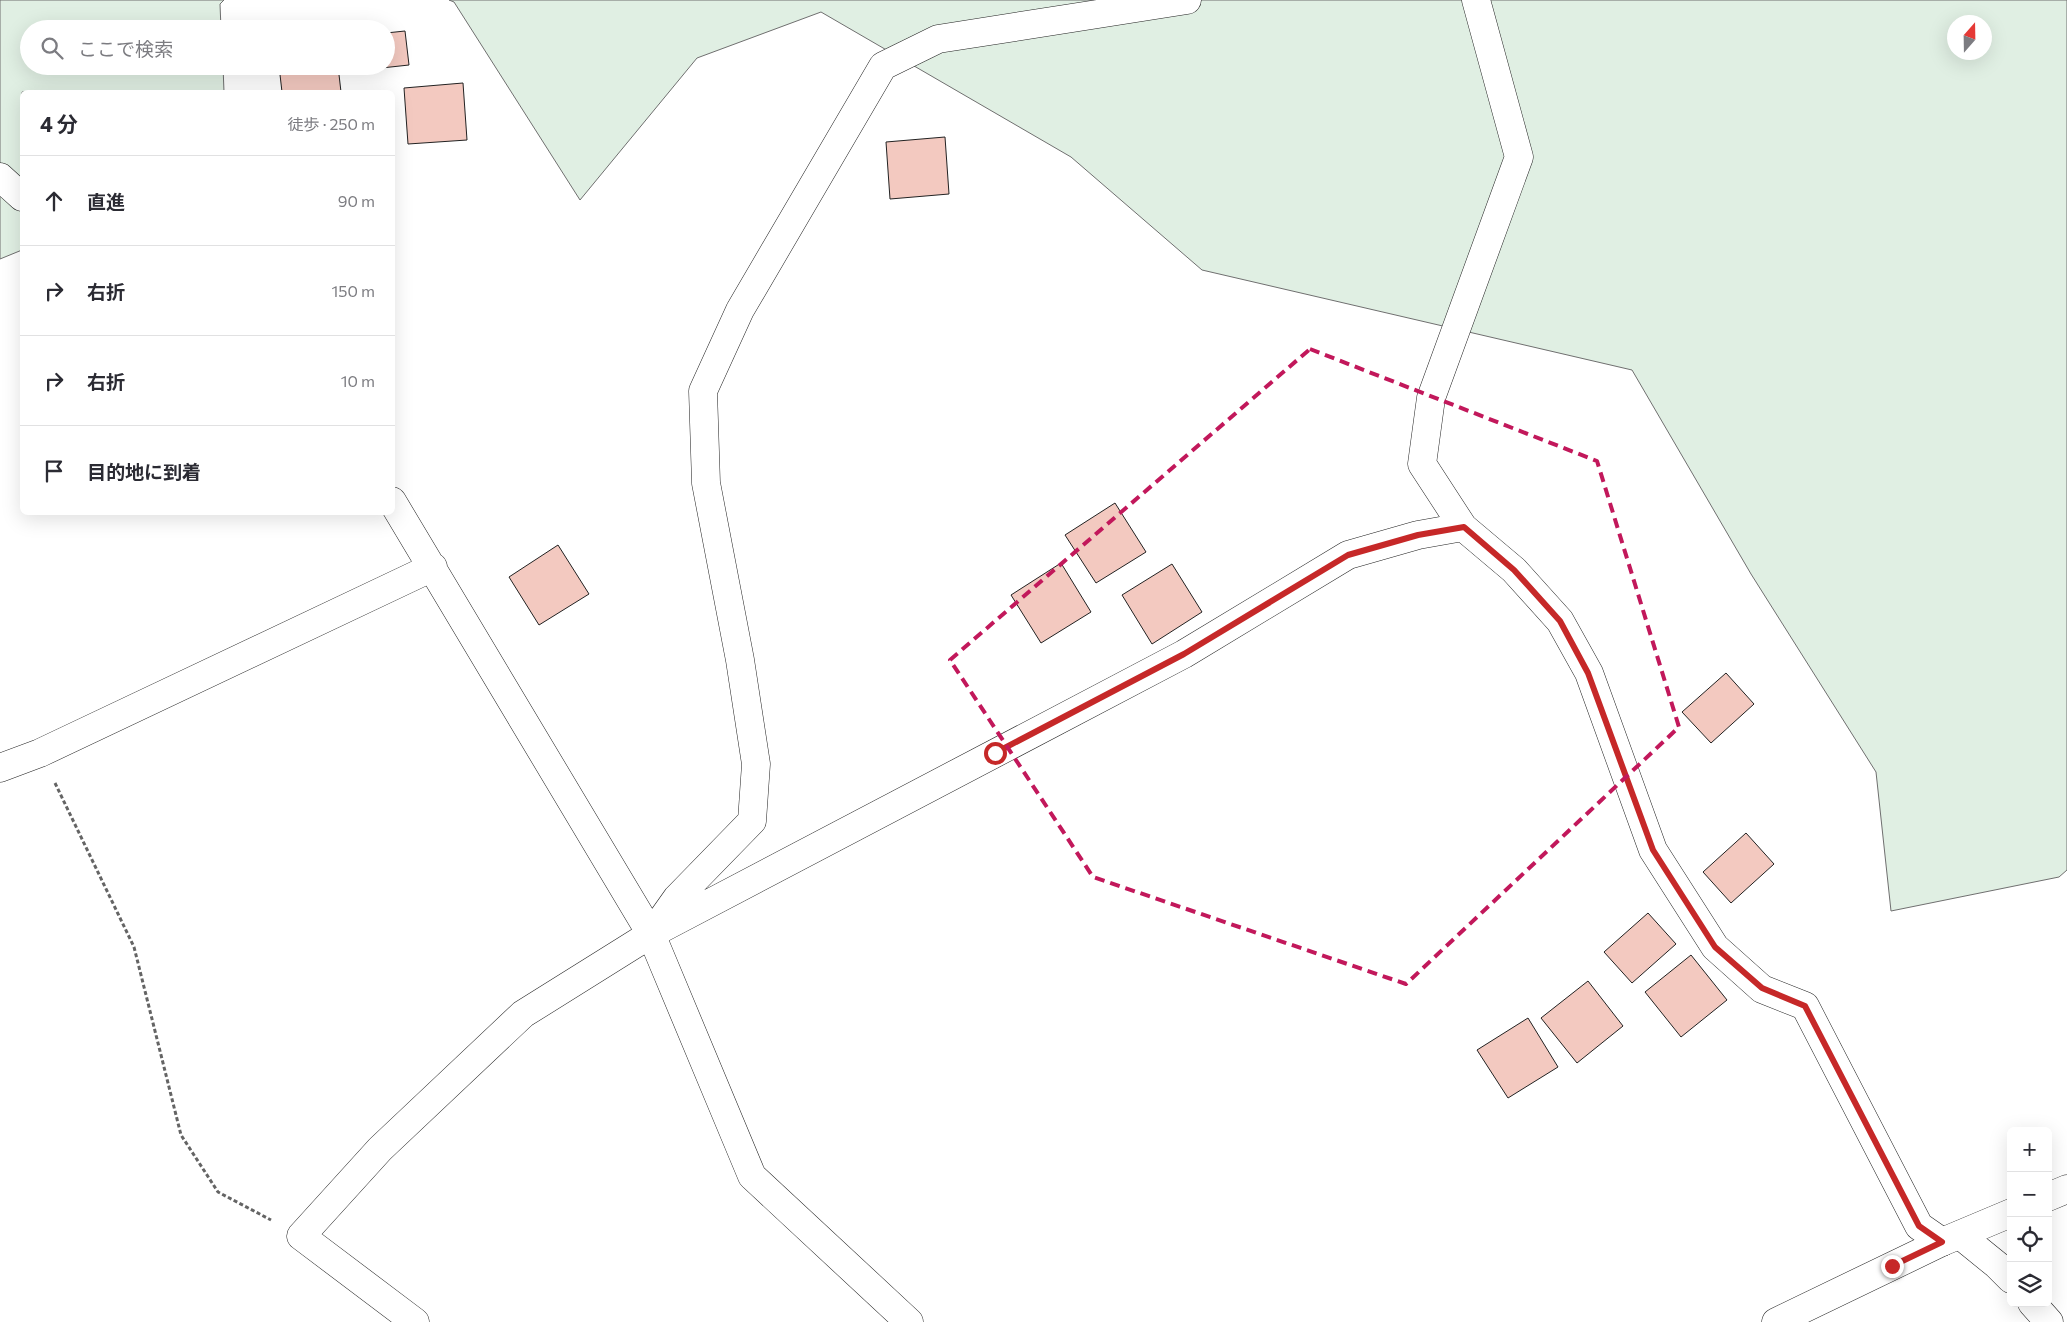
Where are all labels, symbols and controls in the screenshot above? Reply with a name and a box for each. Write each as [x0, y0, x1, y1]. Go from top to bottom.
north arrow [1947, 15, 1992, 60]
search box [20, 20, 395, 75]
icon: search [38, 34, 66, 62]
text: ここで検索 [78, 37, 173, 60]
text: 4 分 [40, 111, 78, 136]
text: 徒歩 · 250 m [288, 114, 375, 133]
icon: ahead [40, 187, 68, 215]
text: 直進 [87, 190, 125, 213]
text: 90 m [338, 191, 375, 210]
icon: right [40, 277, 68, 305]
text: 右折 [87, 280, 125, 303]
text: 150 m [332, 281, 375, 300]
icon: right [40, 367, 68, 395]
text: 右折 [87, 370, 125, 393]
text: 10 m [341, 371, 375, 390]
icon: arrive [40, 457, 68, 485]
text: 目的地に到着 [87, 460, 201, 483]
route start [984, 742, 1007, 765]
map controls [2007, 1127, 2052, 1307]
button: + [2007, 1127, 2052, 1172]
button: − [2007, 1172, 2052, 1217]
button: locate [2007, 1217, 2052, 1262]
route end [1881, 1255, 1904, 1278]
button: layers [2007, 1262, 2052, 1307]

